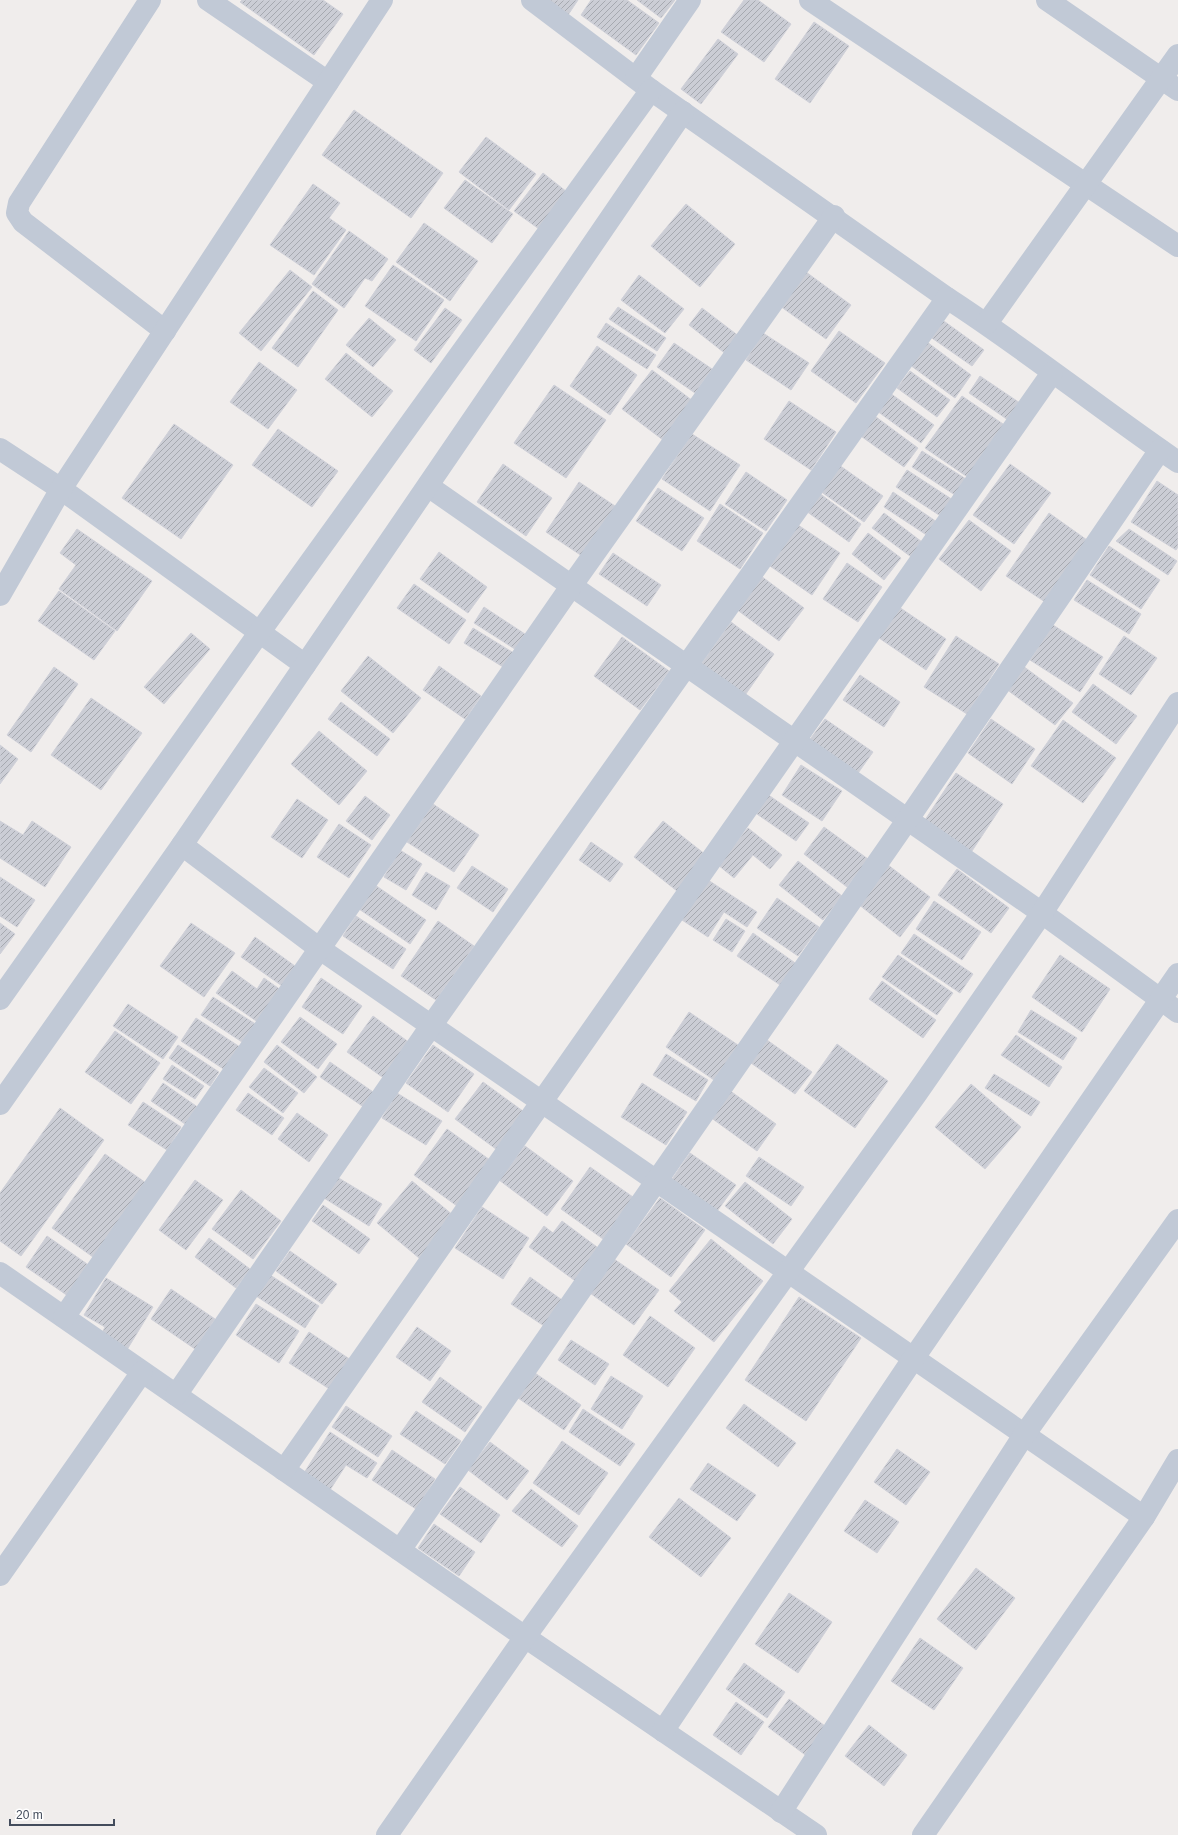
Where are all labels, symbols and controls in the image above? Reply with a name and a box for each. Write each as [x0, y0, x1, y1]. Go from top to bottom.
scale bar [10, 1801, 114, 1827]
text: 20 m [16, 1808, 43, 1822]

